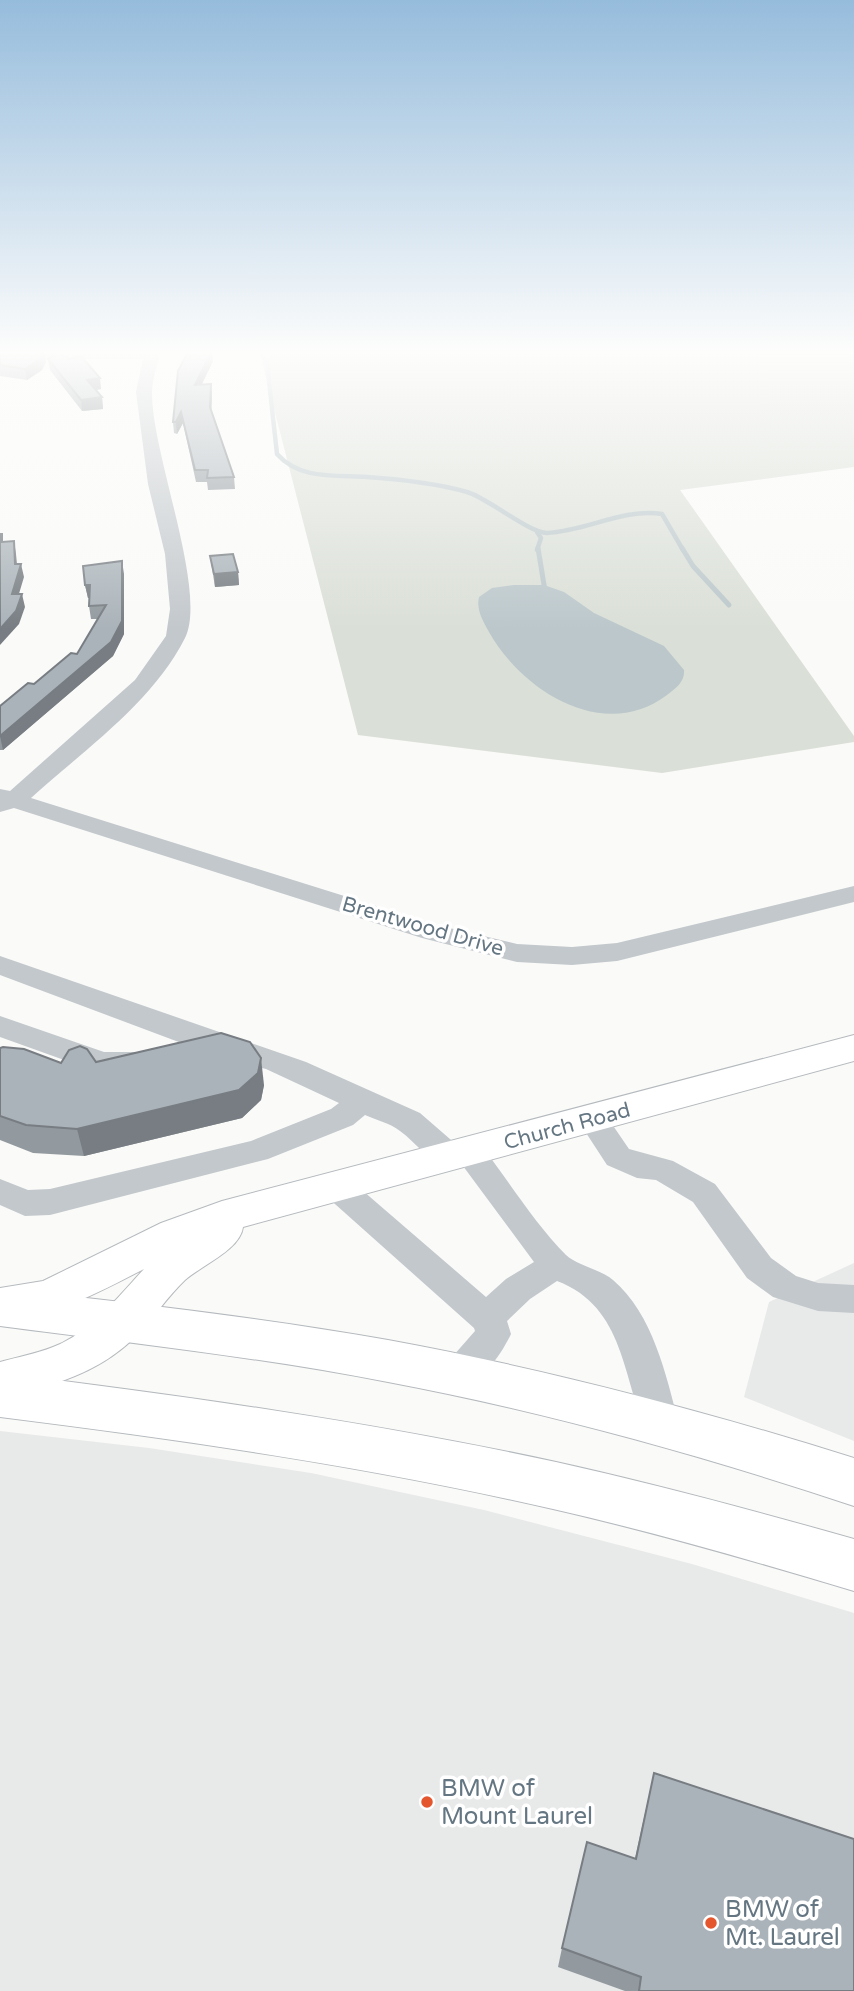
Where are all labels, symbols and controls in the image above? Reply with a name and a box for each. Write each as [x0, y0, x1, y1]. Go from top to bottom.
street label: Brentwood Drive [339, 891, 507, 962]
street label: Church Road [501, 1098, 633, 1155]
place label: BMW of Mount Laurel [441, 1774, 593, 1831]
marker: BMW of Mount Laurel [419, 1794, 435, 1810]
place label: BMW of Mt. Laurel [725, 1895, 840, 1952]
marker: BMW of Mt. Laurel [703, 1915, 719, 1931]

